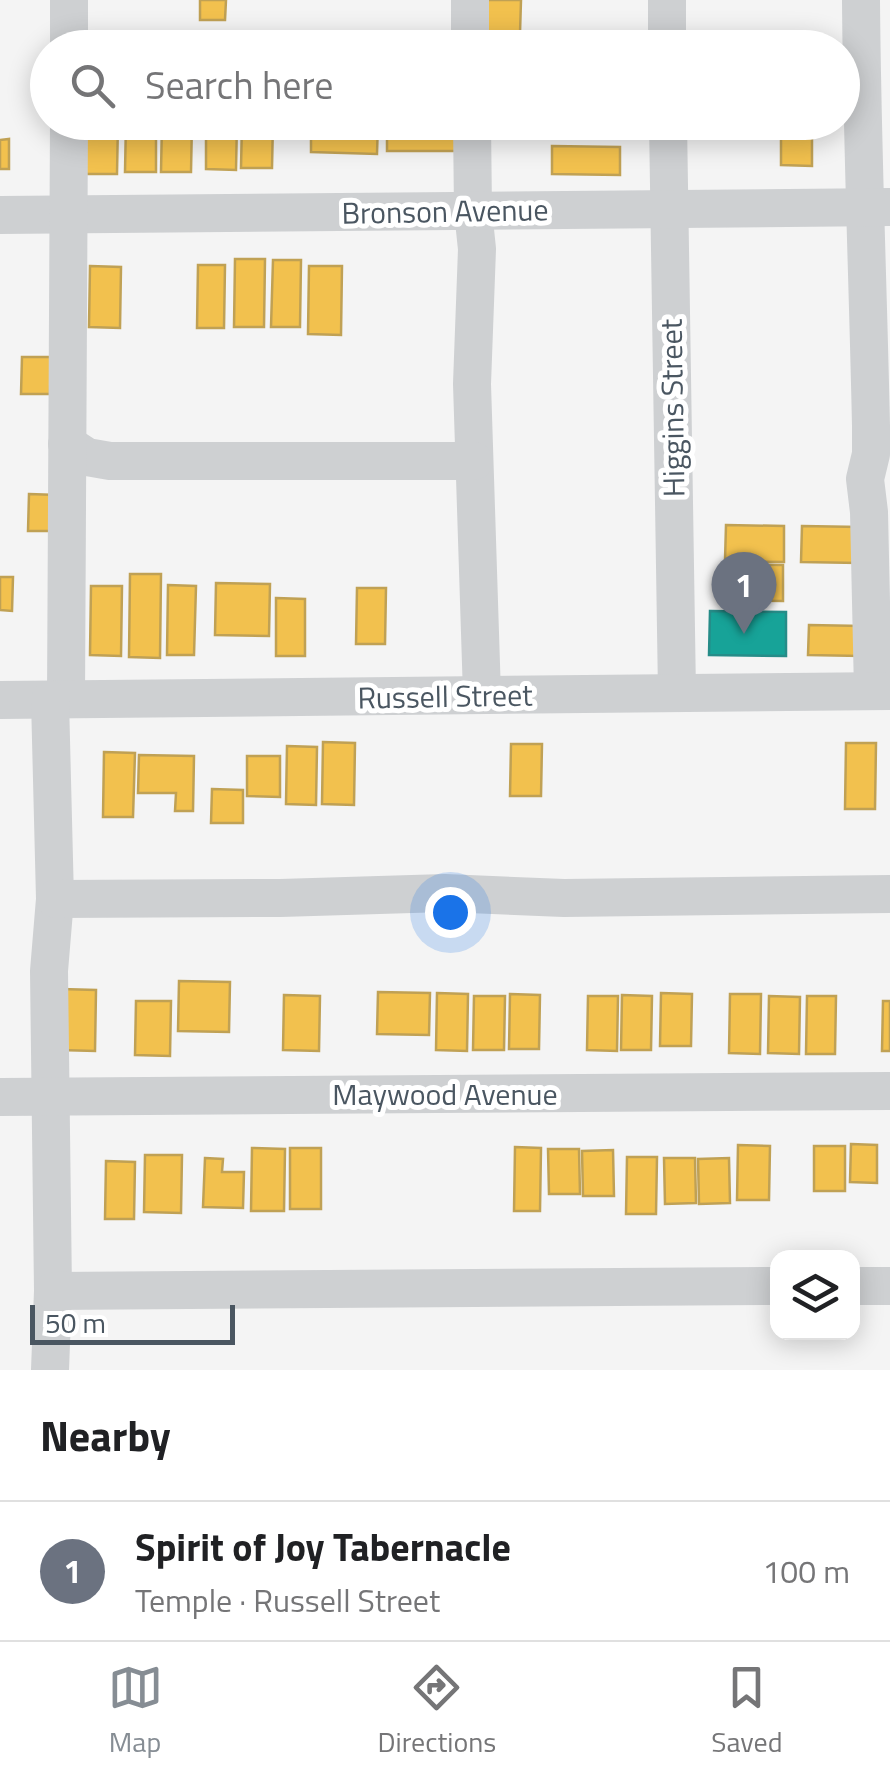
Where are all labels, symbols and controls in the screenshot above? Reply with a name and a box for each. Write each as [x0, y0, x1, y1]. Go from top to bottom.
search box [30, 30, 860, 140]
text: Search here [145, 56, 333, 114]
icon: search [65, 58, 120, 113]
street label: Bronson Avenue [341, 186, 549, 236]
street label: Higgins Street [647, 318, 697, 498]
pin: 1 [712, 552, 776, 634]
street label: Russell Street [357, 671, 533, 721]
your location [425, 887, 476, 938]
street label: Maywood Avenue [332, 1071, 558, 1117]
map controls [770, 1250, 860, 1340]
button: layers [770, 1250, 860, 1340]
scale bar [30, 1300, 235, 1344]
text: 50 m [45, 1301, 106, 1344]
text: Nearby [40, 1403, 171, 1467]
text: Spirit of Joy Tabernacle [135, 1518, 511, 1576]
text: 1 [64, 1547, 81, 1595]
text: 100 m [762, 1547, 850, 1595]
text: Temple · Russell Street [135, 1576, 440, 1624]
tab: Map [108, 1660, 163, 1763]
tab: Directions [378, 1660, 496, 1763]
tab: Saved [711, 1660, 782, 1763]

